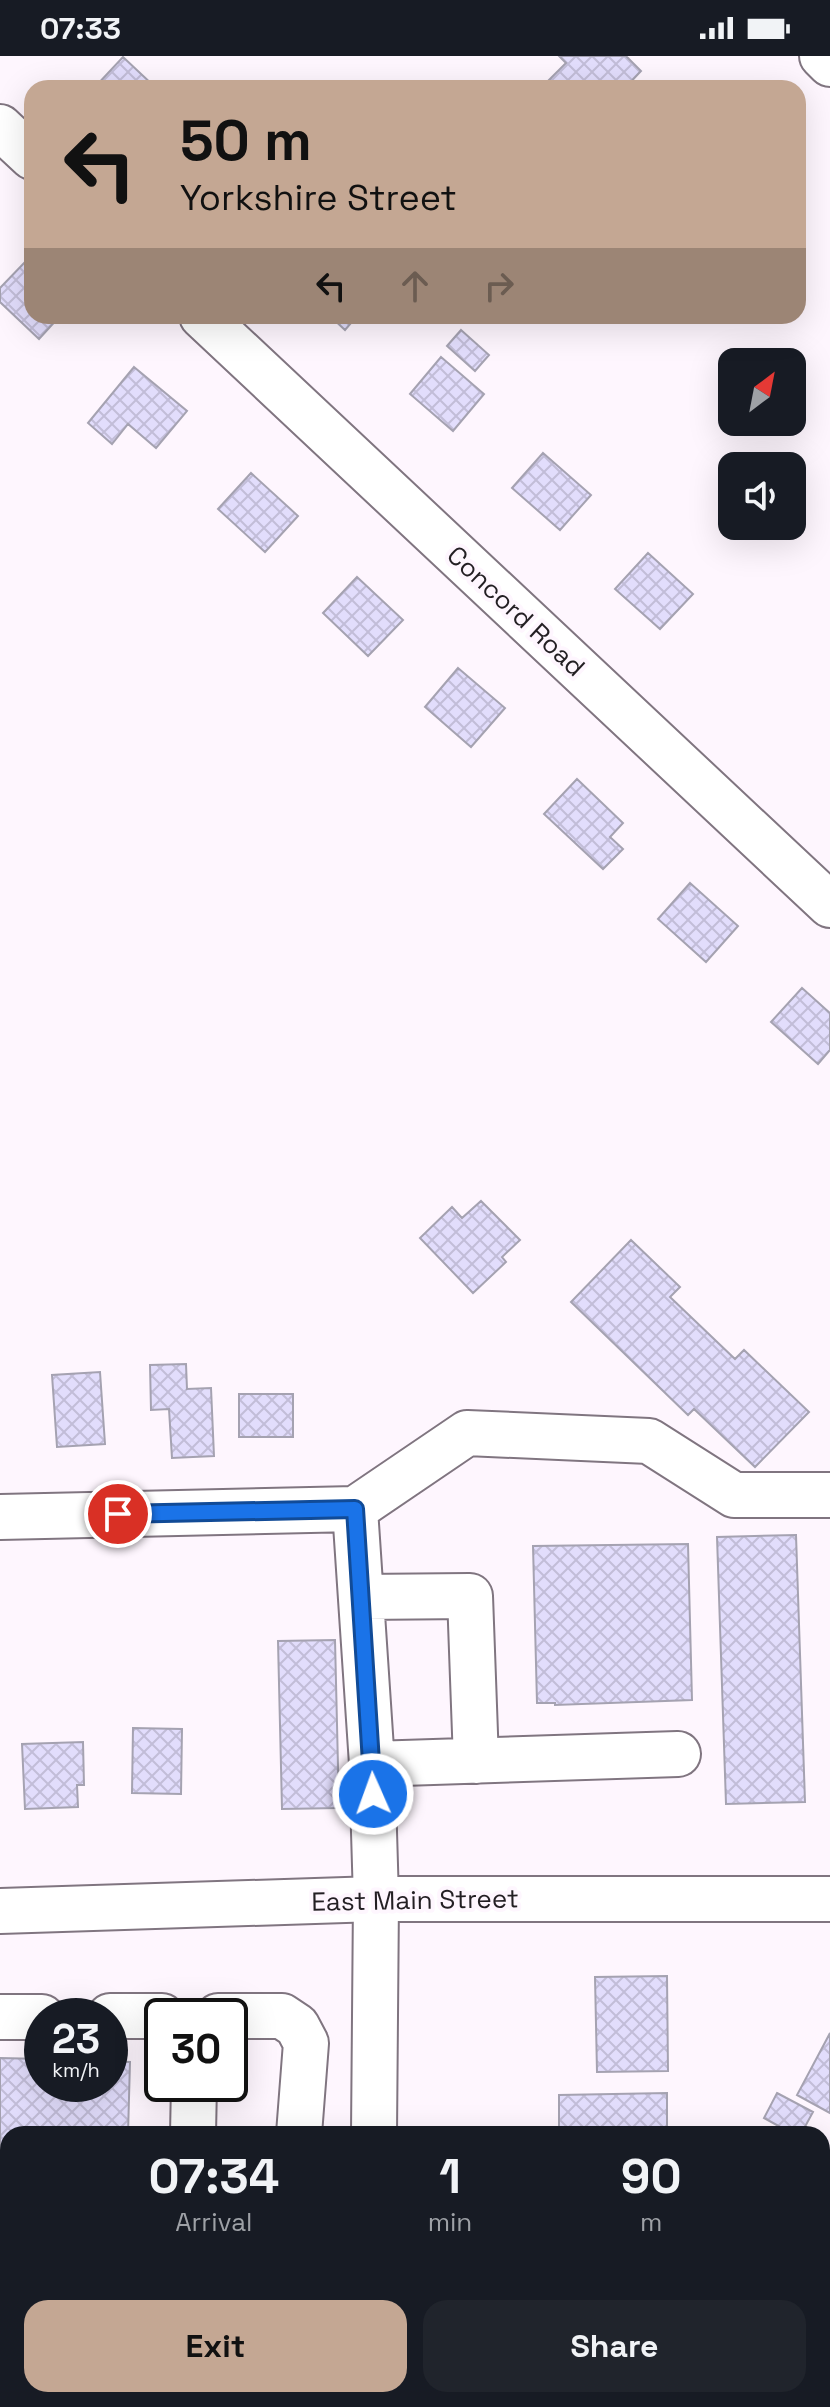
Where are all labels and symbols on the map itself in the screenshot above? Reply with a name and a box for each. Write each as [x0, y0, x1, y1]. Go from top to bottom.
north arrow [718, 348, 806, 436]
street label: Concord Road [440, 538, 592, 684]
pin [84, 1480, 152, 1548]
position arrow [331, 1752, 415, 1836]
street label: East Main Street [311, 1881, 519, 1919]
speed limit sign: 30 [144, 1998, 248, 2102]

